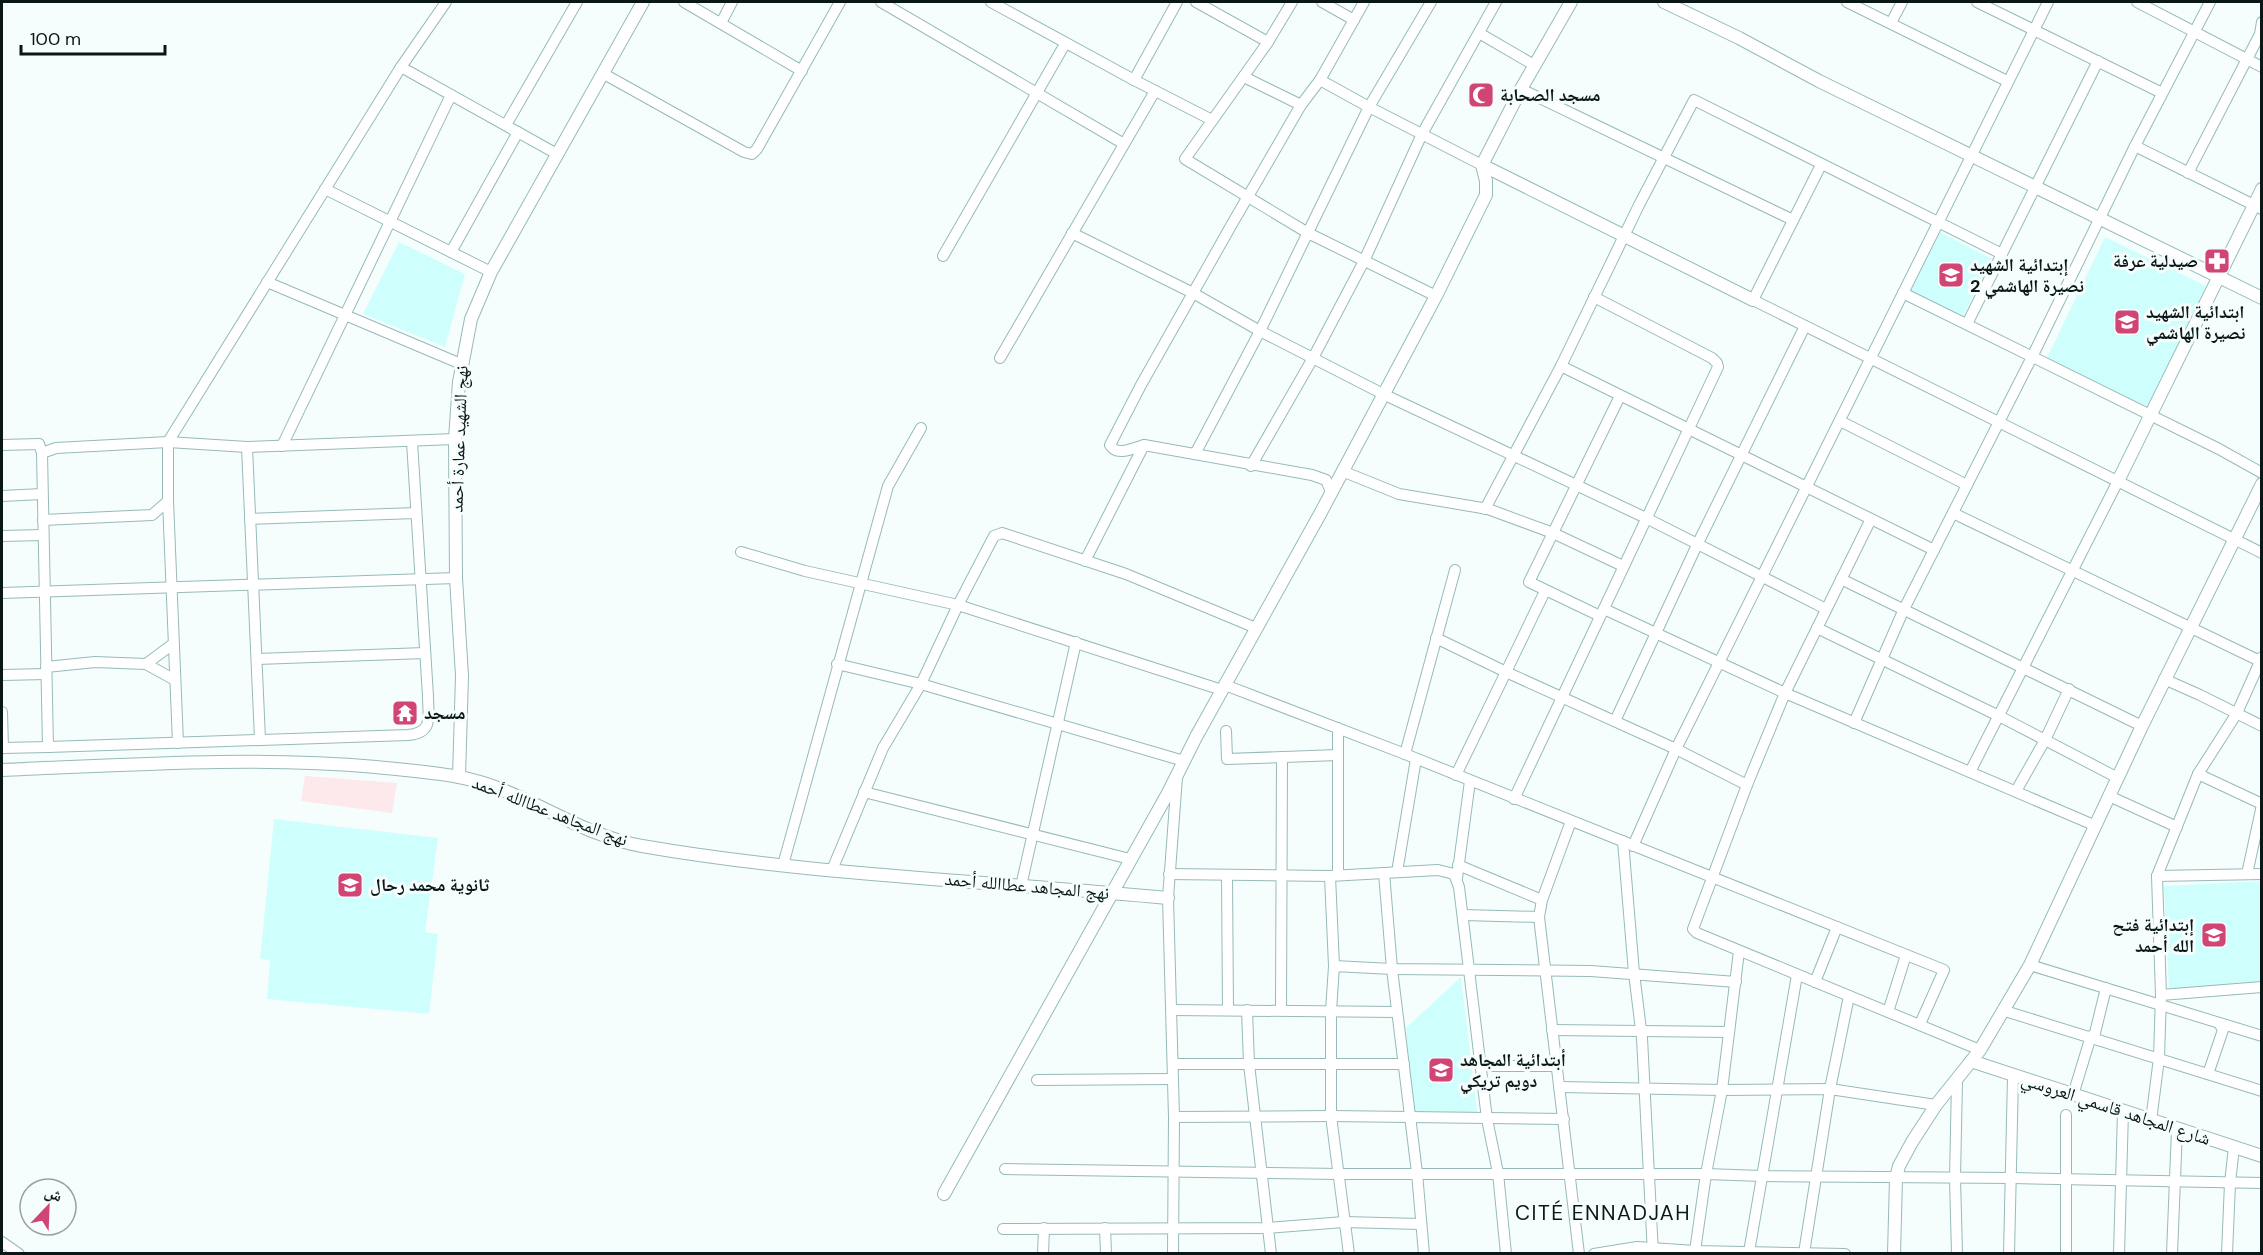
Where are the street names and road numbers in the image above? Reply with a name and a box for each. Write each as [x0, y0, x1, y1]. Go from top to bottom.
street label: نهج الشهيد عمارة أحمد [444, 365, 474, 513]
street label: نهج المجاهد عطاالله أحمد [469, 770, 631, 852]
street label: نهج المجاهد عطاالله أحمد [944, 867, 1110, 905]
street label: شارع المجاهد قاسمي العروسي [2018, 1067, 2214, 1153]

